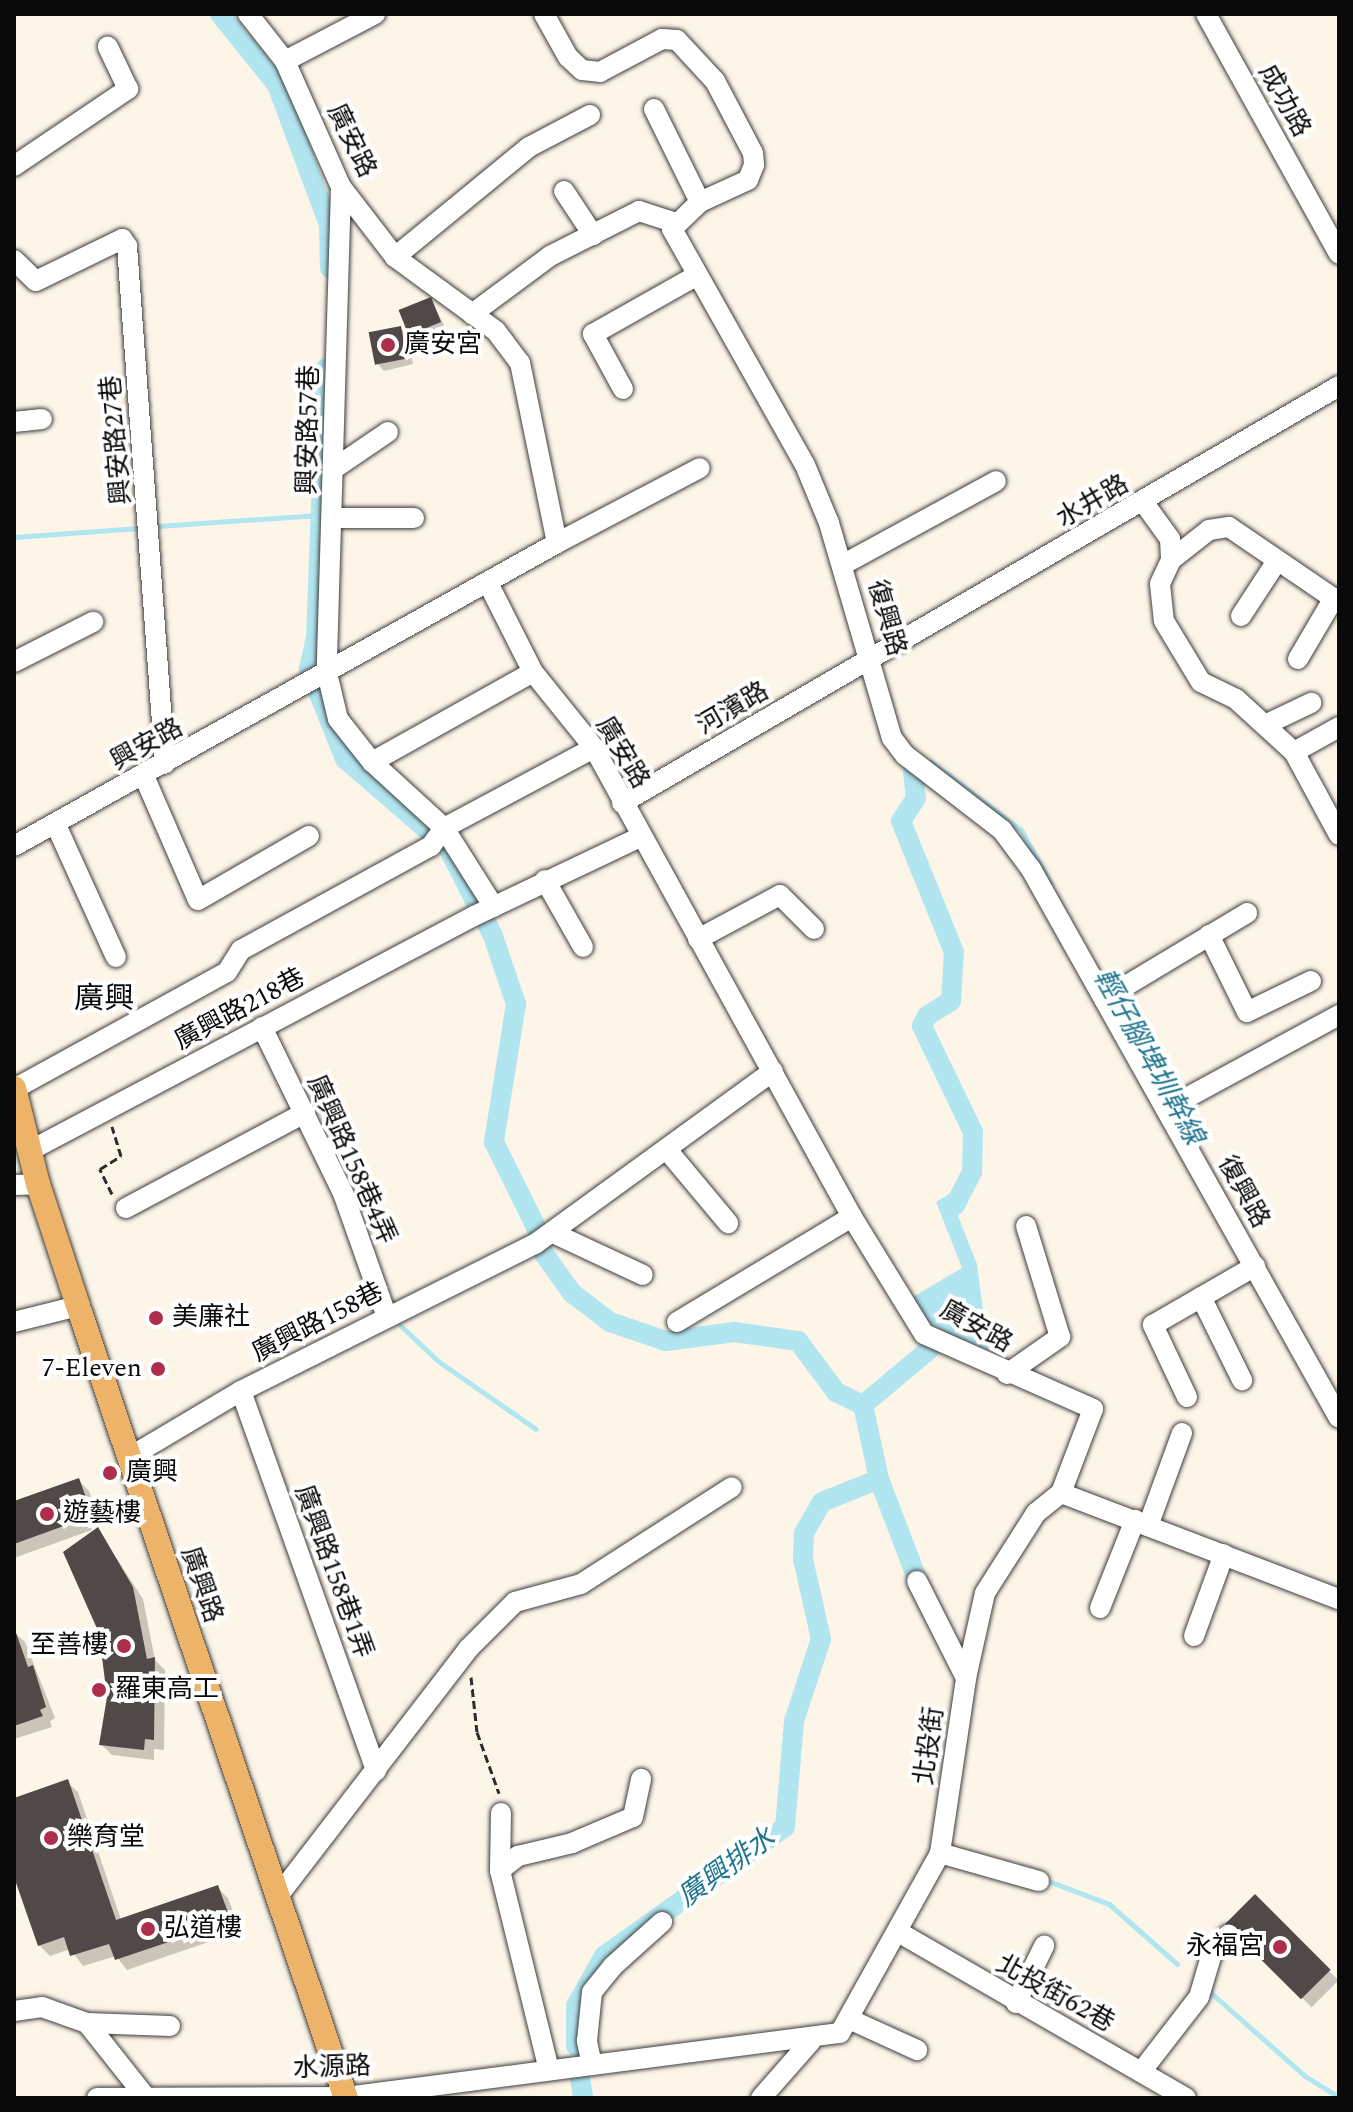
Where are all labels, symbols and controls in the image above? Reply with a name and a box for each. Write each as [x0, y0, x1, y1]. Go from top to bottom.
street label: 成功路 [1251, 59, 1317, 143]
street label: 廣安路 [320, 99, 382, 183]
place label: 廣安宮 [404, 329, 482, 361]
marker: 廣安宮 [379, 336, 397, 354]
street label: 興安路57巷 [292, 365, 326, 495]
street label: 興安路27巷 [96, 374, 138, 506]
street label: 水井路 [1051, 469, 1135, 535]
street label: 復興路 [860, 576, 912, 660]
street label: 河濱路 [691, 676, 775, 742]
street label: 興安路 [105, 712, 189, 778]
street label: 廣安路 [589, 712, 655, 794]
street label: 廣興路218巷 [170, 963, 310, 1057]
water label: 輕仔腳埤圳幹線 [1086, 963, 1210, 1151]
district label: 廣興 [74, 981, 134, 1017]
street label: 廣興路158巷4弄 [300, 1071, 402, 1249]
street label: 復興路 [1210, 1150, 1276, 1234]
street label: 廣興路158巷 [247, 1277, 389, 1369]
street label: 廣安路 [934, 1294, 1018, 1360]
place label: 美廉社 [172, 1302, 250, 1334]
marker: 美廉社 [147, 1309, 165, 1327]
place label: 7-Eleven [42, 1353, 142, 1385]
marker: 7-Eleven [149, 1360, 167, 1378]
place label: 廣興 [126, 1457, 178, 1489]
marker: 廣興 [101, 1464, 119, 1482]
street label: 廣興路158巷1弄 [287, 1481, 379, 1663]
place label: 遊藝樓 [63, 1498, 141, 1530]
marker: 遊藝樓 [38, 1505, 56, 1523]
street label: 廣興路 [174, 1543, 228, 1627]
place label: 至善樓 [30, 1630, 108, 1662]
marker: 至善樓 [115, 1637, 133, 1655]
place label: 羅東高工 [115, 1674, 219, 1706]
marker: 羅東高工 [90, 1681, 108, 1699]
street label: 北投街 [909, 1705, 951, 1787]
water label: 廣興排水 [672, 1821, 782, 1915]
place label: 樂育堂 [67, 1822, 145, 1854]
marker: 樂育堂 [42, 1829, 60, 1847]
place label: 弘道樓 [164, 1913, 242, 1945]
marker: 弘道樓 [139, 1920, 157, 1938]
place label: 永福宮 [1186, 1931, 1264, 1963]
marker: 永福宮 [1271, 1938, 1289, 1956]
street label: 北投街62巷 [991, 1949, 1119, 2039]
street label: 水源路 [292, 2051, 372, 2085]

